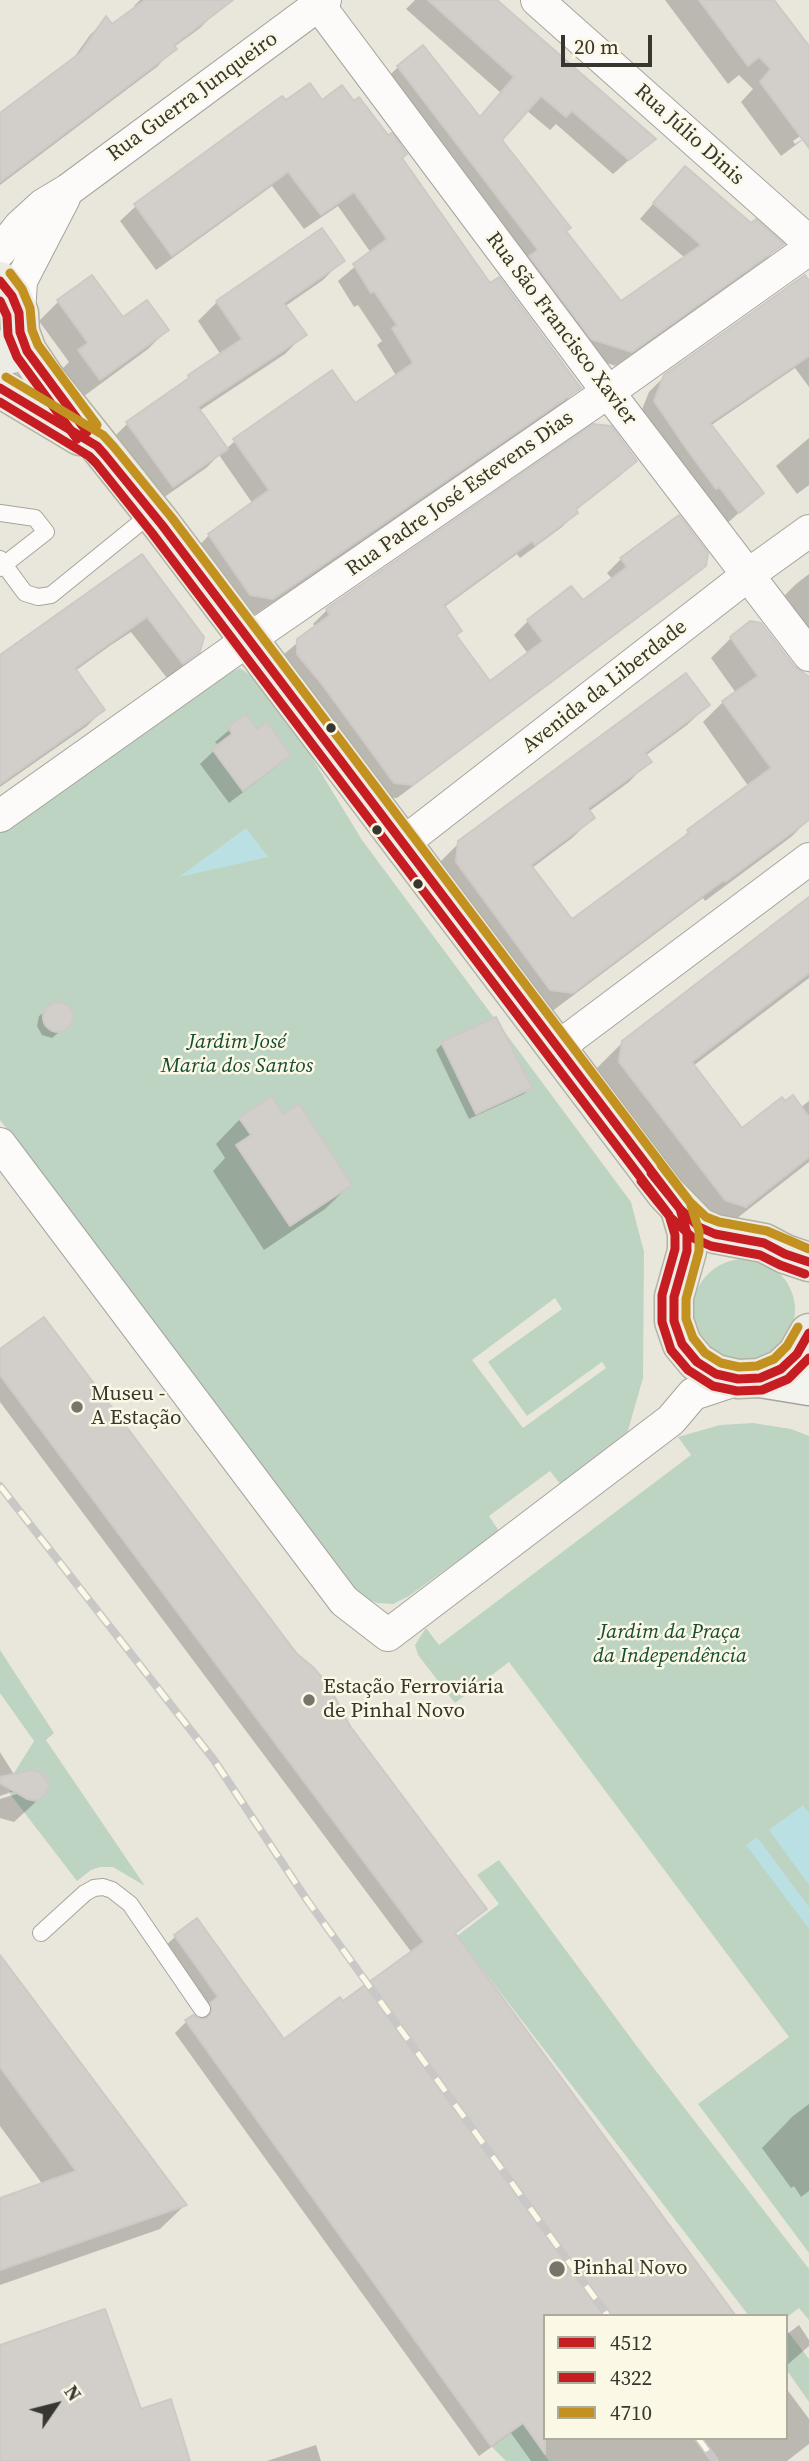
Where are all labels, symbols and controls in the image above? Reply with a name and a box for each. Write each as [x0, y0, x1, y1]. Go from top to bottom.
scale bar [564, 21, 655, 65]
street label: Rua Guerra Junqueiro [103, 27, 283, 167]
text: 20 m [574, 32, 619, 61]
street label: Rua Júlio Dinis [629, 79, 749, 191]
street label: Rua São Francisco Xavier [480, 227, 642, 431]
street label: Rua Padre José Estevens Dias [341, 406, 579, 582]
street label: Avenida da Liberdade [517, 615, 693, 759]
unlabelled marker [324, 721, 338, 735]
unlabelled marker [370, 823, 384, 837]
unlabelled marker [411, 877, 425, 891]
park label: Jardim José Maria dos Santos [161, 1030, 313, 1080]
place label: Museu - A Estação [91, 1382, 182, 1432]
marker: Museu - A Estação [69, 1399, 85, 1415]
park label: Jardim da Praça da Independência [593, 1620, 747, 1670]
place label: Estação Ferroviária de Pinhal Novo [323, 1675, 504, 1725]
marker: Estação Ferroviária de Pinhal Novo [301, 1692, 317, 1708]
place label: Pinhal Novo [573, 2256, 687, 2282]
marker: Pinhal Novo [547, 2259, 567, 2279]
legend [543, 2314, 788, 2440]
text: 4512 [610, 2328, 652, 2357]
text: 4322 [610, 2363, 652, 2392]
north arrow [21, 2370, 91, 2440]
text: N [59, 2380, 88, 2406]
text: 4710 [610, 2398, 652, 2427]

